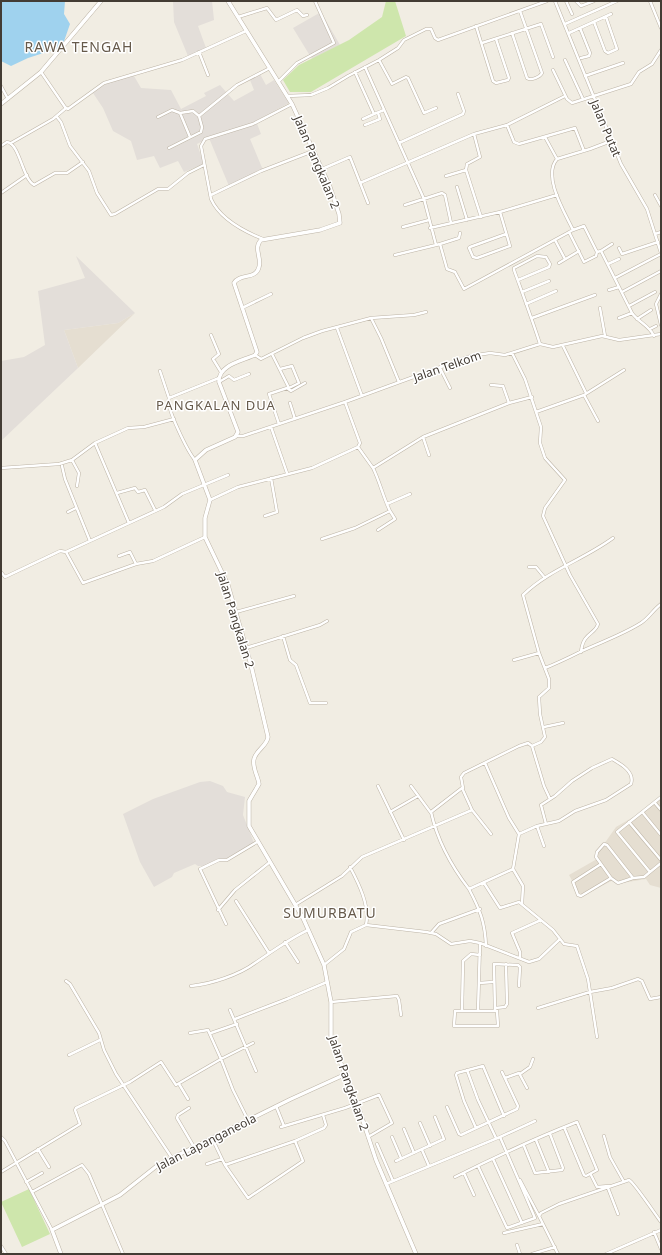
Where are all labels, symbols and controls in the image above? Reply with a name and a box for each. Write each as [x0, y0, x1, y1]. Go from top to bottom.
district label: RAWA TENGAH [25, 37, 133, 56]
street label: Jalan Putat [586, 96, 626, 160]
street label: Jalan Pangkalan 2 [289, 112, 344, 211]
street label: Jalan Telkom [410, 346, 483, 386]
district label: PANGKALAN DUA [156, 396, 276, 414]
street label: Jalan Pangkalan 2 [213, 569, 259, 670]
district label: SUMURBATU [283, 903, 377, 922]
street label: Jalan Pangkalan 2 [324, 1032, 373, 1133]
street label: Jalan Lapanganeola [152, 1109, 259, 1175]

